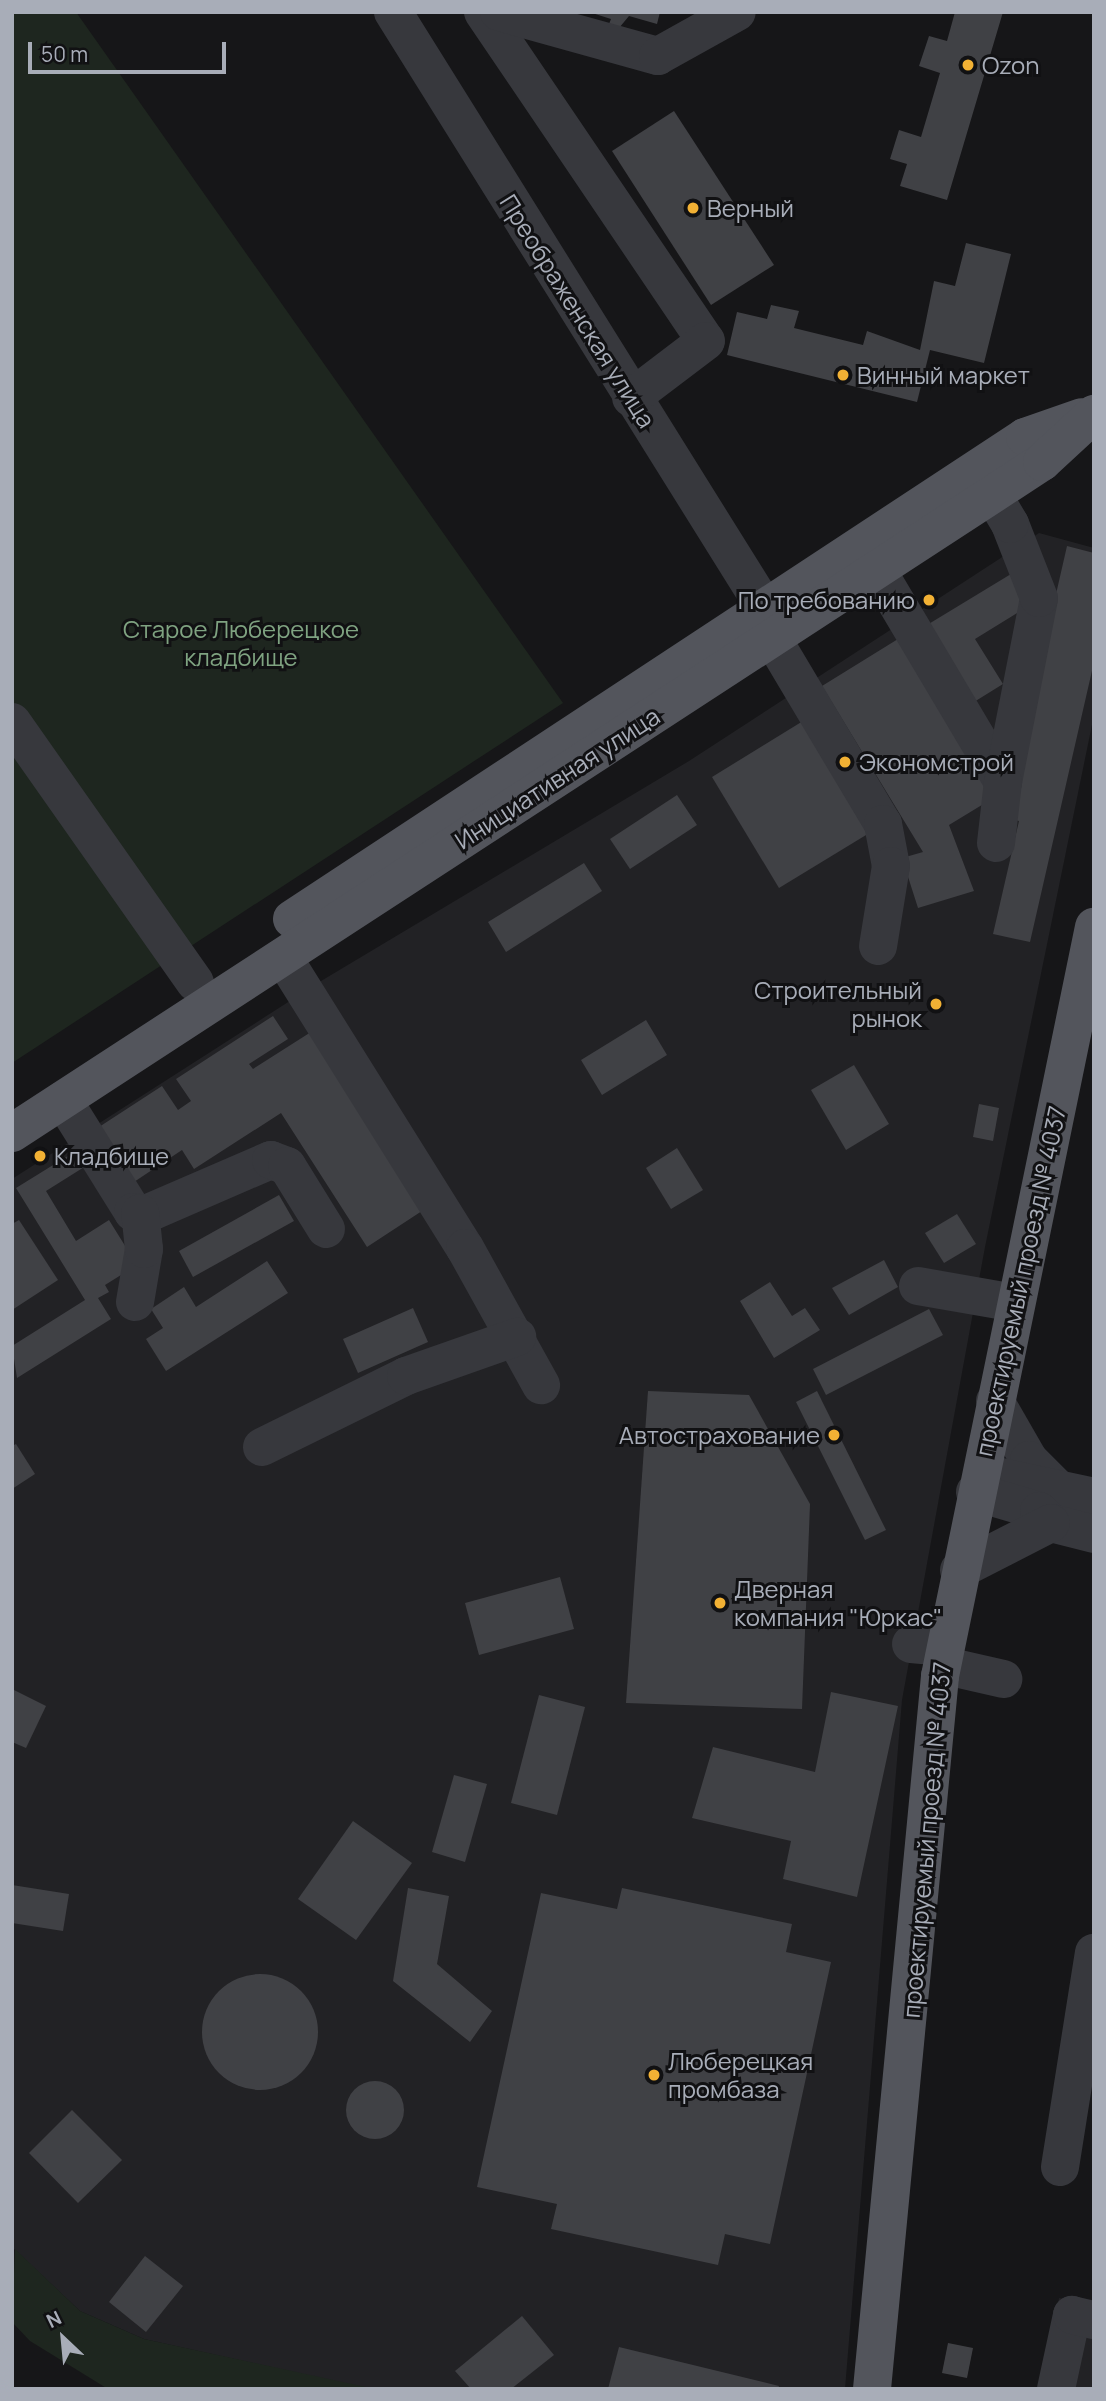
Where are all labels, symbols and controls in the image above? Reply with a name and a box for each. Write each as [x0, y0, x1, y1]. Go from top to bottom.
scale bar [32, 28, 229, 72]
text: 50 m [41, 40, 88, 68]
place label: Ozon [982, 51, 1040, 79]
marker: Ozon [960, 57, 976, 73]
street label: Преображенская улица [494, 189, 662, 433]
place label: Верный [707, 194, 794, 222]
marker: Верный [685, 200, 701, 216]
place label: Винный маркет [857, 361, 1030, 389]
marker: Винный маркет [835, 367, 851, 383]
place label: По требованию [738, 586, 915, 614]
marker: По требованию [921, 592, 937, 608]
park label: Старое Люберецкое кладбище [123, 615, 359, 671]
street label: Инициативная улица [449, 701, 665, 855]
place label: Экономстрой [859, 748, 1014, 776]
marker: Экономстрой [837, 754, 853, 770]
place label: Строительный рынок [754, 976, 922, 1032]
marker: Строительный рынок [928, 996, 944, 1012]
street label: проектируемый проезд № 4037 [969, 1103, 1071, 1459]
place label: Кладбище [54, 1142, 169, 1170]
marker: Кладбище [32, 1148, 48, 1164]
place label: Автострахование [619, 1421, 820, 1449]
marker: Автострахование [826, 1427, 842, 1443]
place label: Дверная компания "Юркас" [734, 1575, 942, 1631]
marker: Дверная компания "Юркас" [712, 1595, 728, 1611]
street label: проектируемый проезд № 4037 [896, 1661, 956, 2019]
place label: Люберецкая промбаза [668, 2047, 813, 2103]
marker: Люберецкая промбаза [646, 2067, 662, 2083]
north arrow [28, 2303, 98, 2373]
text: N [42, 2304, 66, 2334]

